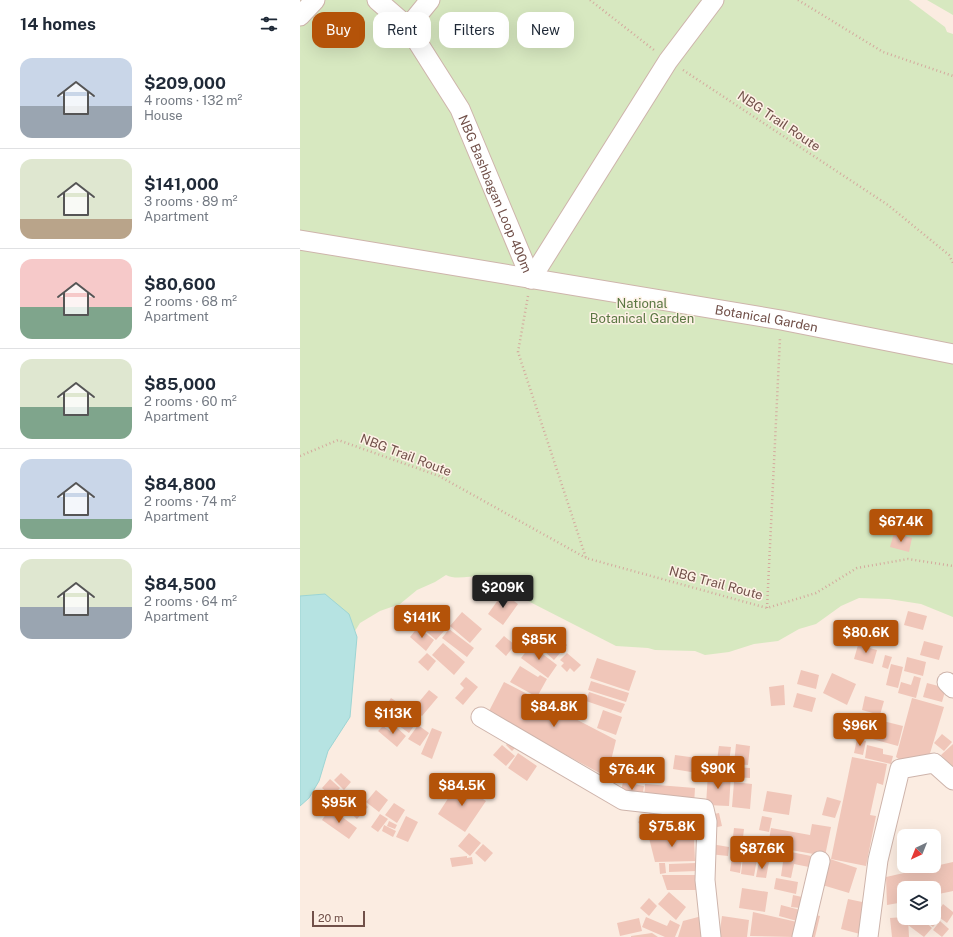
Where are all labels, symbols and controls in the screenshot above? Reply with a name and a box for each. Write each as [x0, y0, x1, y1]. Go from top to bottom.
chip: Buy [312, 12, 365, 48]
chip: Rent [373, 12, 431, 48]
chip: Filters [439, 12, 509, 48]
chip: New [517, 12, 574, 48]
icon: filters [258, 13, 280, 35]
text: 14 homes [20, 14, 96, 34]
text: $209,000 [144, 73, 226, 93]
icon: home [52, 74, 100, 122]
street label: NBG Trail Route [735, 88, 823, 154]
text: 4 rooms · 132 m² [144, 93, 242, 108]
text: House [144, 108, 183, 123]
street label: NBG Bashbagan Loop 400m [456, 112, 535, 275]
text: $141,000 [144, 174, 219, 194]
icon: home [52, 175, 100, 223]
text: 3 rooms · 89 m² [144, 194, 238, 209]
text: Apartment [144, 209, 209, 224]
text: $80,600 [144, 274, 216, 294]
icon: home [52, 275, 100, 323]
text: 2 rooms · 68 m² [144, 294, 237, 309]
park label: National Botanical Garden [590, 296, 694, 326]
street label: Botanical Garden [714, 302, 819, 335]
text: Apartment [144, 309, 209, 324]
text: $85,000 [144, 374, 216, 394]
icon: home [52, 375, 100, 423]
text: 2 rooms · 60 m² [144, 394, 237, 409]
text: Apartment [144, 409, 209, 424]
street label: NBG Trail Route [358, 431, 454, 479]
text: $84,800 [144, 474, 216, 494]
icon: home [52, 475, 100, 523]
text: 2 rooms · 74 m² [144, 494, 236, 509]
text: Apartment [144, 509, 209, 524]
pin: $67.4K [868, 509, 934, 543]
text: $67.4K [878, 514, 924, 529]
street label: NBG Trail Route [667, 563, 765, 603]
text: $84,500 [144, 574, 216, 594]
icon: home [52, 575, 100, 623]
pin: $209K [475, 575, 531, 609]
text: $209K [481, 580, 525, 595]
text: 2 rooms · 64 m² [144, 594, 237, 609]
pin: $141K [394, 605, 450, 639]
text: Apartment [144, 609, 209, 624]
text: $141K [403, 610, 441, 625]
pin: $80.6K [833, 620, 899, 654]
text: $80.6K [842, 625, 890, 640]
pin: $85K [515, 627, 563, 661]
text: $85K [521, 632, 557, 647]
pin: $84.8K [521, 694, 587, 728]
text: $84.8K [530, 699, 578, 714]
pin: $113K [365, 701, 421, 735]
text: $113K [374, 706, 412, 721]
pin: $96K [836, 713, 884, 747]
text: $96K [842, 718, 878, 733]
pin: $90K [694, 756, 742, 790]
pin: $76.4K [599, 757, 665, 791]
text: $90K [700, 761, 736, 776]
text: $76.4K [609, 762, 655, 777]
pin: $84.5K [429, 773, 495, 807]
text: $84.5K [438, 778, 486, 793]
pin: $95K [315, 790, 363, 824]
text: $95K [321, 795, 357, 810]
pin: $75.8K [639, 814, 705, 848]
text: $75.8K [648, 819, 696, 834]
north arrow [897, 829, 941, 873]
map controls [897, 829, 941, 925]
pin: $87.6K [729, 836, 795, 870]
text: $87.6K [739, 841, 785, 856]
button: layers [897, 881, 941, 925]
scale bar [312, 909, 365, 928]
text: 20 m [318, 912, 343, 924]

